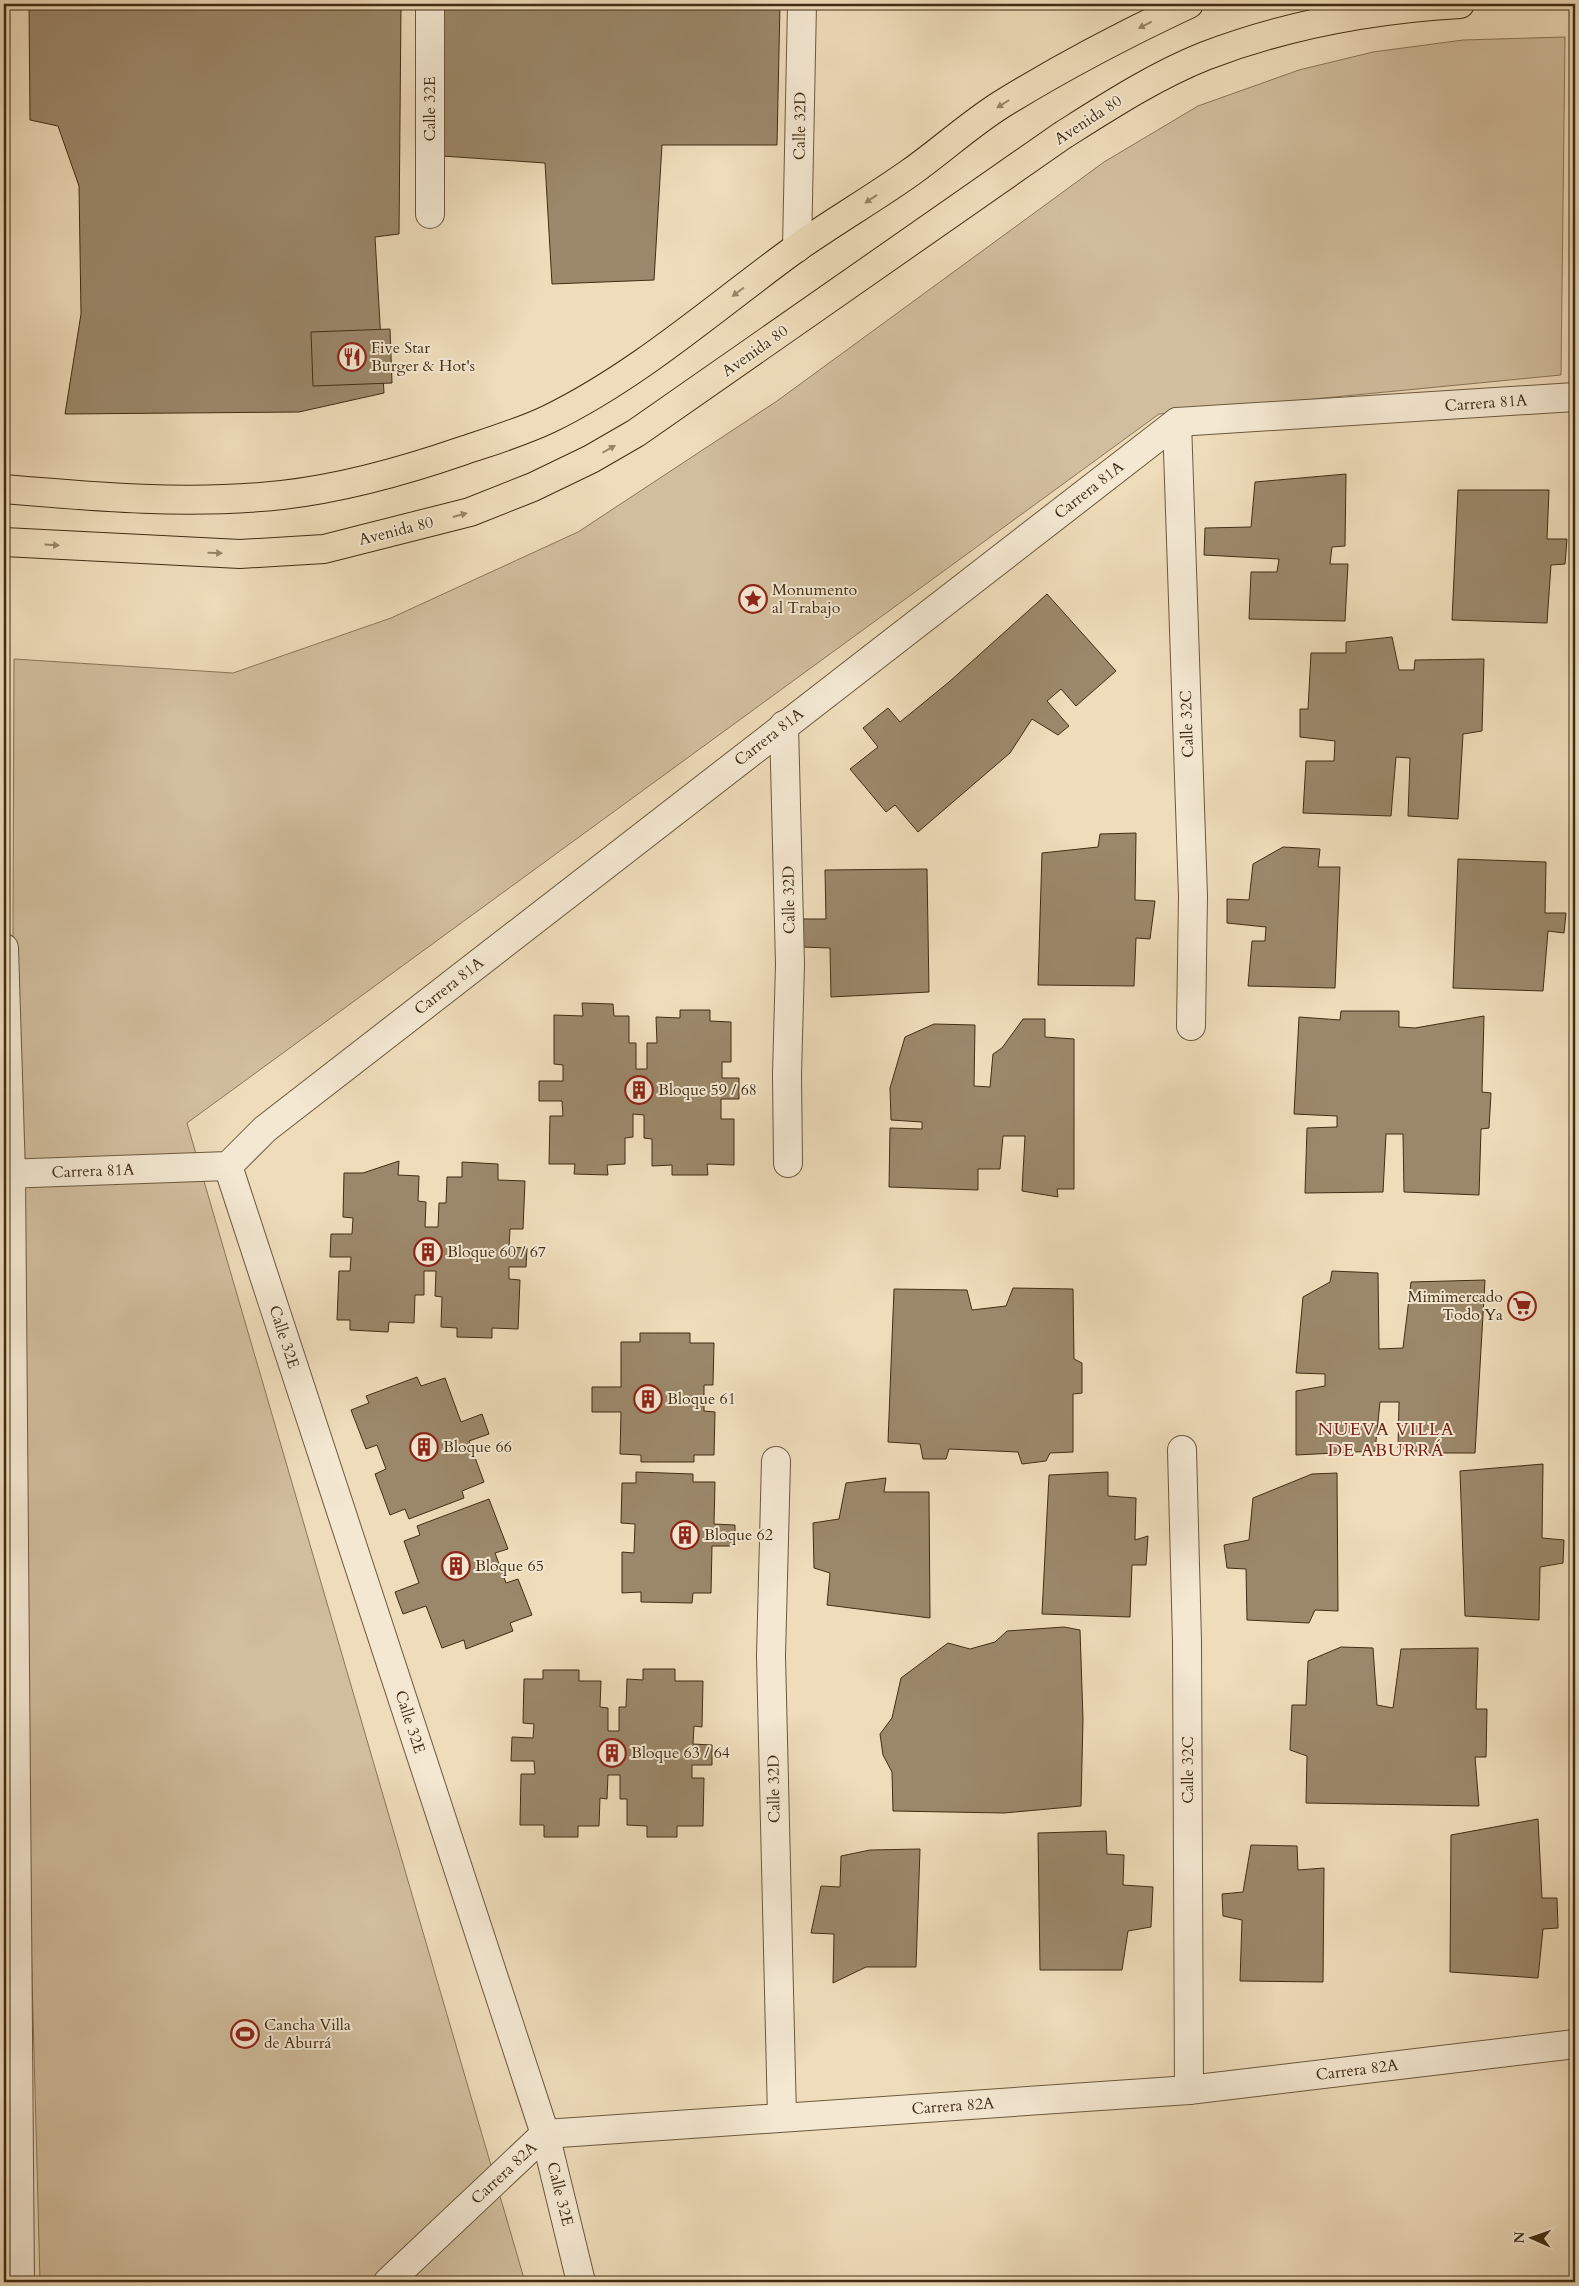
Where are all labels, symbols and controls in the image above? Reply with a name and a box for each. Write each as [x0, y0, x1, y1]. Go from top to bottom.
one-way arrow [1137, 21, 1152, 29]
street label: Calle 32E [419, 76, 441, 142]
street label: Avenida 80 [1050, 90, 1126, 150]
street label: Calle 32D [788, 92, 812, 160]
one-way arrow [996, 99, 1009, 109]
one-way arrow [864, 194, 878, 203]
one-way arrow [731, 287, 745, 297]
street label: Avenida 80 [717, 320, 793, 382]
place label: Five Star Burger & Hot's [371, 337, 475, 377]
restaurant icon: Five Star Burger & Hot's [337, 342, 367, 372]
street label: Carrera 81A [1444, 389, 1529, 417]
one-way arrow [602, 445, 615, 454]
street label: Carrera 81A [1050, 455, 1129, 524]
one-way arrow [453, 510, 468, 518]
street label: Avenida 80 [356, 511, 436, 551]
one-way arrow [45, 541, 61, 549]
one-way arrow [207, 549, 223, 557]
place label: Monumento al Trabajo [772, 579, 858, 619]
place icon: Monumento al Trabajo [738, 584, 768, 614]
street label: Calle 32C [1175, 690, 1199, 758]
street label: Carrera 81A [730, 702, 809, 771]
street label: Calle 32D [777, 866, 801, 934]
street label: Carrera 81A [410, 951, 489, 1020]
building icon: Bloque 59 / 68 [624, 1075, 654, 1105]
place label: Bloque 59 / 68 [658, 1079, 757, 1101]
street label: Carrera 81A [51, 1159, 135, 1183]
building icon: Bloque 60 / 67 [413, 1237, 443, 1267]
place label: Bloque 60 / 67 [447, 1241, 546, 1263]
place label: Mimimercado Todo Ya [1407, 1286, 1503, 1326]
supermarket icon: Mimimercado Todo Ya [1507, 1291, 1537, 1321]
street label: Calle 32E [263, 1303, 305, 1371]
building icon: Bloque 61 [633, 1384, 663, 1414]
place label: Bloque 61 [667, 1388, 736, 1410]
district label: NUEVA VILLA DE ABURRÁ [1318, 1417, 1454, 1463]
building icon: Bloque 66 [409, 1432, 439, 1462]
place label: Bloque 66 [443, 1436, 512, 1458]
building icon: Bloque 62 [670, 1520, 700, 1550]
place label: Bloque 62 [704, 1524, 773, 1546]
building icon: Bloque 65 [441, 1551, 471, 1581]
place label: Bloque 65 [475, 1555, 544, 1577]
street label: Calle 32E [389, 1688, 431, 1756]
street label: Calle 32C [1177, 1736, 1199, 1804]
building icon: Bloque 63 / 64 [597, 1738, 627, 1768]
place label: Bloque 63 / 64 [631, 1742, 730, 1764]
street label: Calle 32D [762, 1755, 786, 1823]
place label: Cancha Villa de Aburrá [264, 2014, 351, 2054]
sports icon: Cancha Villa de Aburrá [230, 2019, 260, 2049]
street label: Carrera 82A [1315, 2054, 1400, 2086]
street label: Carrera 82A [911, 2092, 996, 2120]
street label: Carrera 82A [466, 2136, 542, 2209]
street label: Calle 32E [541, 2160, 579, 2228]
north arrow [1506, 2214, 1556, 2264]
text: N [1510, 2231, 1529, 2244]

